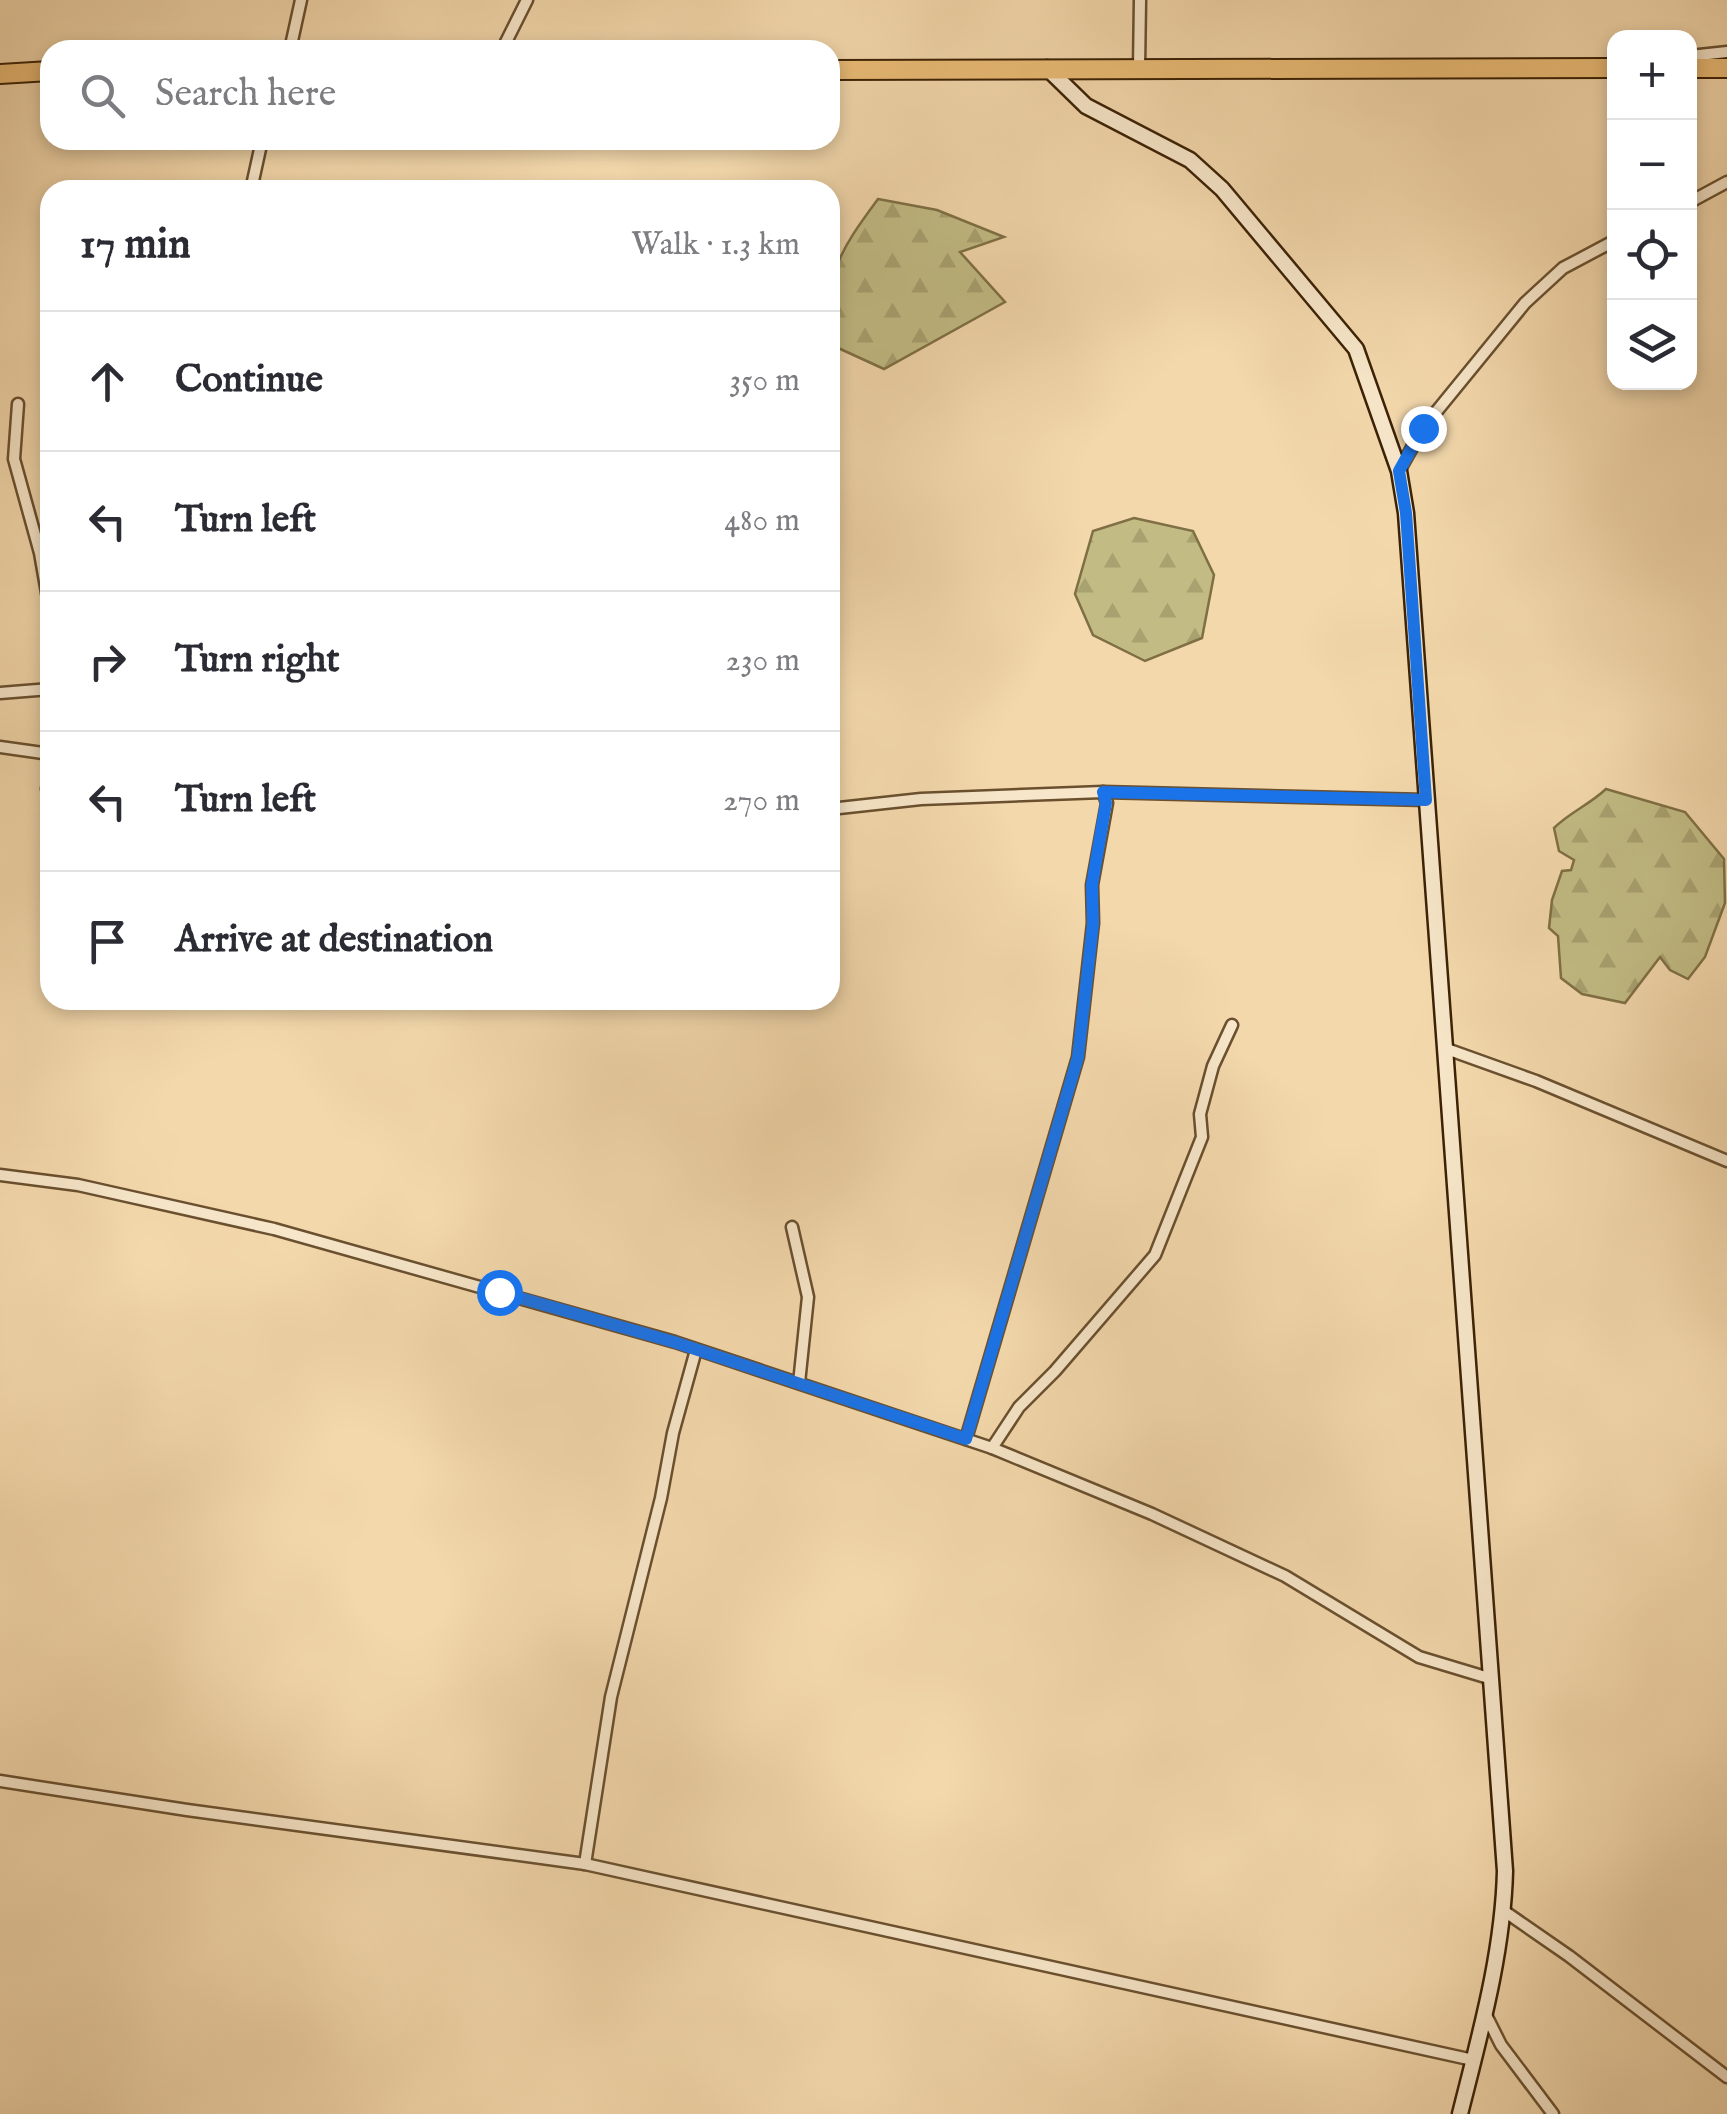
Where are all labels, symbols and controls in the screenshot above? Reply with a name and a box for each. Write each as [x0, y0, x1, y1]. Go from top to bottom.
map controls [1607, 30, 1697, 390]
button: + [1607, 30, 1697, 120]
search box [40, 40, 840, 150]
icon: search [75, 68, 130, 123]
text: Search here [155, 71, 336, 119]
button: − [1607, 120, 1697, 210]
button: locate [1607, 210, 1697, 300]
text: 17 min [80, 219, 191, 272]
text: Walk · 1.3 km [631, 225, 800, 266]
button: layers [1607, 300, 1697, 390]
icon: ahead [80, 354, 135, 409]
text: Continue [175, 357, 323, 405]
text: 350 m [729, 361, 800, 402]
route end [1401, 406, 1447, 452]
icon: left [80, 494, 135, 549]
text: Turn left [175, 497, 316, 545]
text: 480 m [724, 501, 800, 542]
icon: right [80, 634, 135, 689]
text: Turn right [175, 637, 339, 685]
text: 230 m [726, 641, 800, 682]
icon: left [80, 774, 135, 829]
text: Turn left [175, 777, 316, 825]
text: 270 m [723, 781, 800, 822]
icon: arrive [80, 914, 135, 969]
text: Arrive at destination [175, 917, 493, 965]
route start [477, 1270, 523, 1316]

